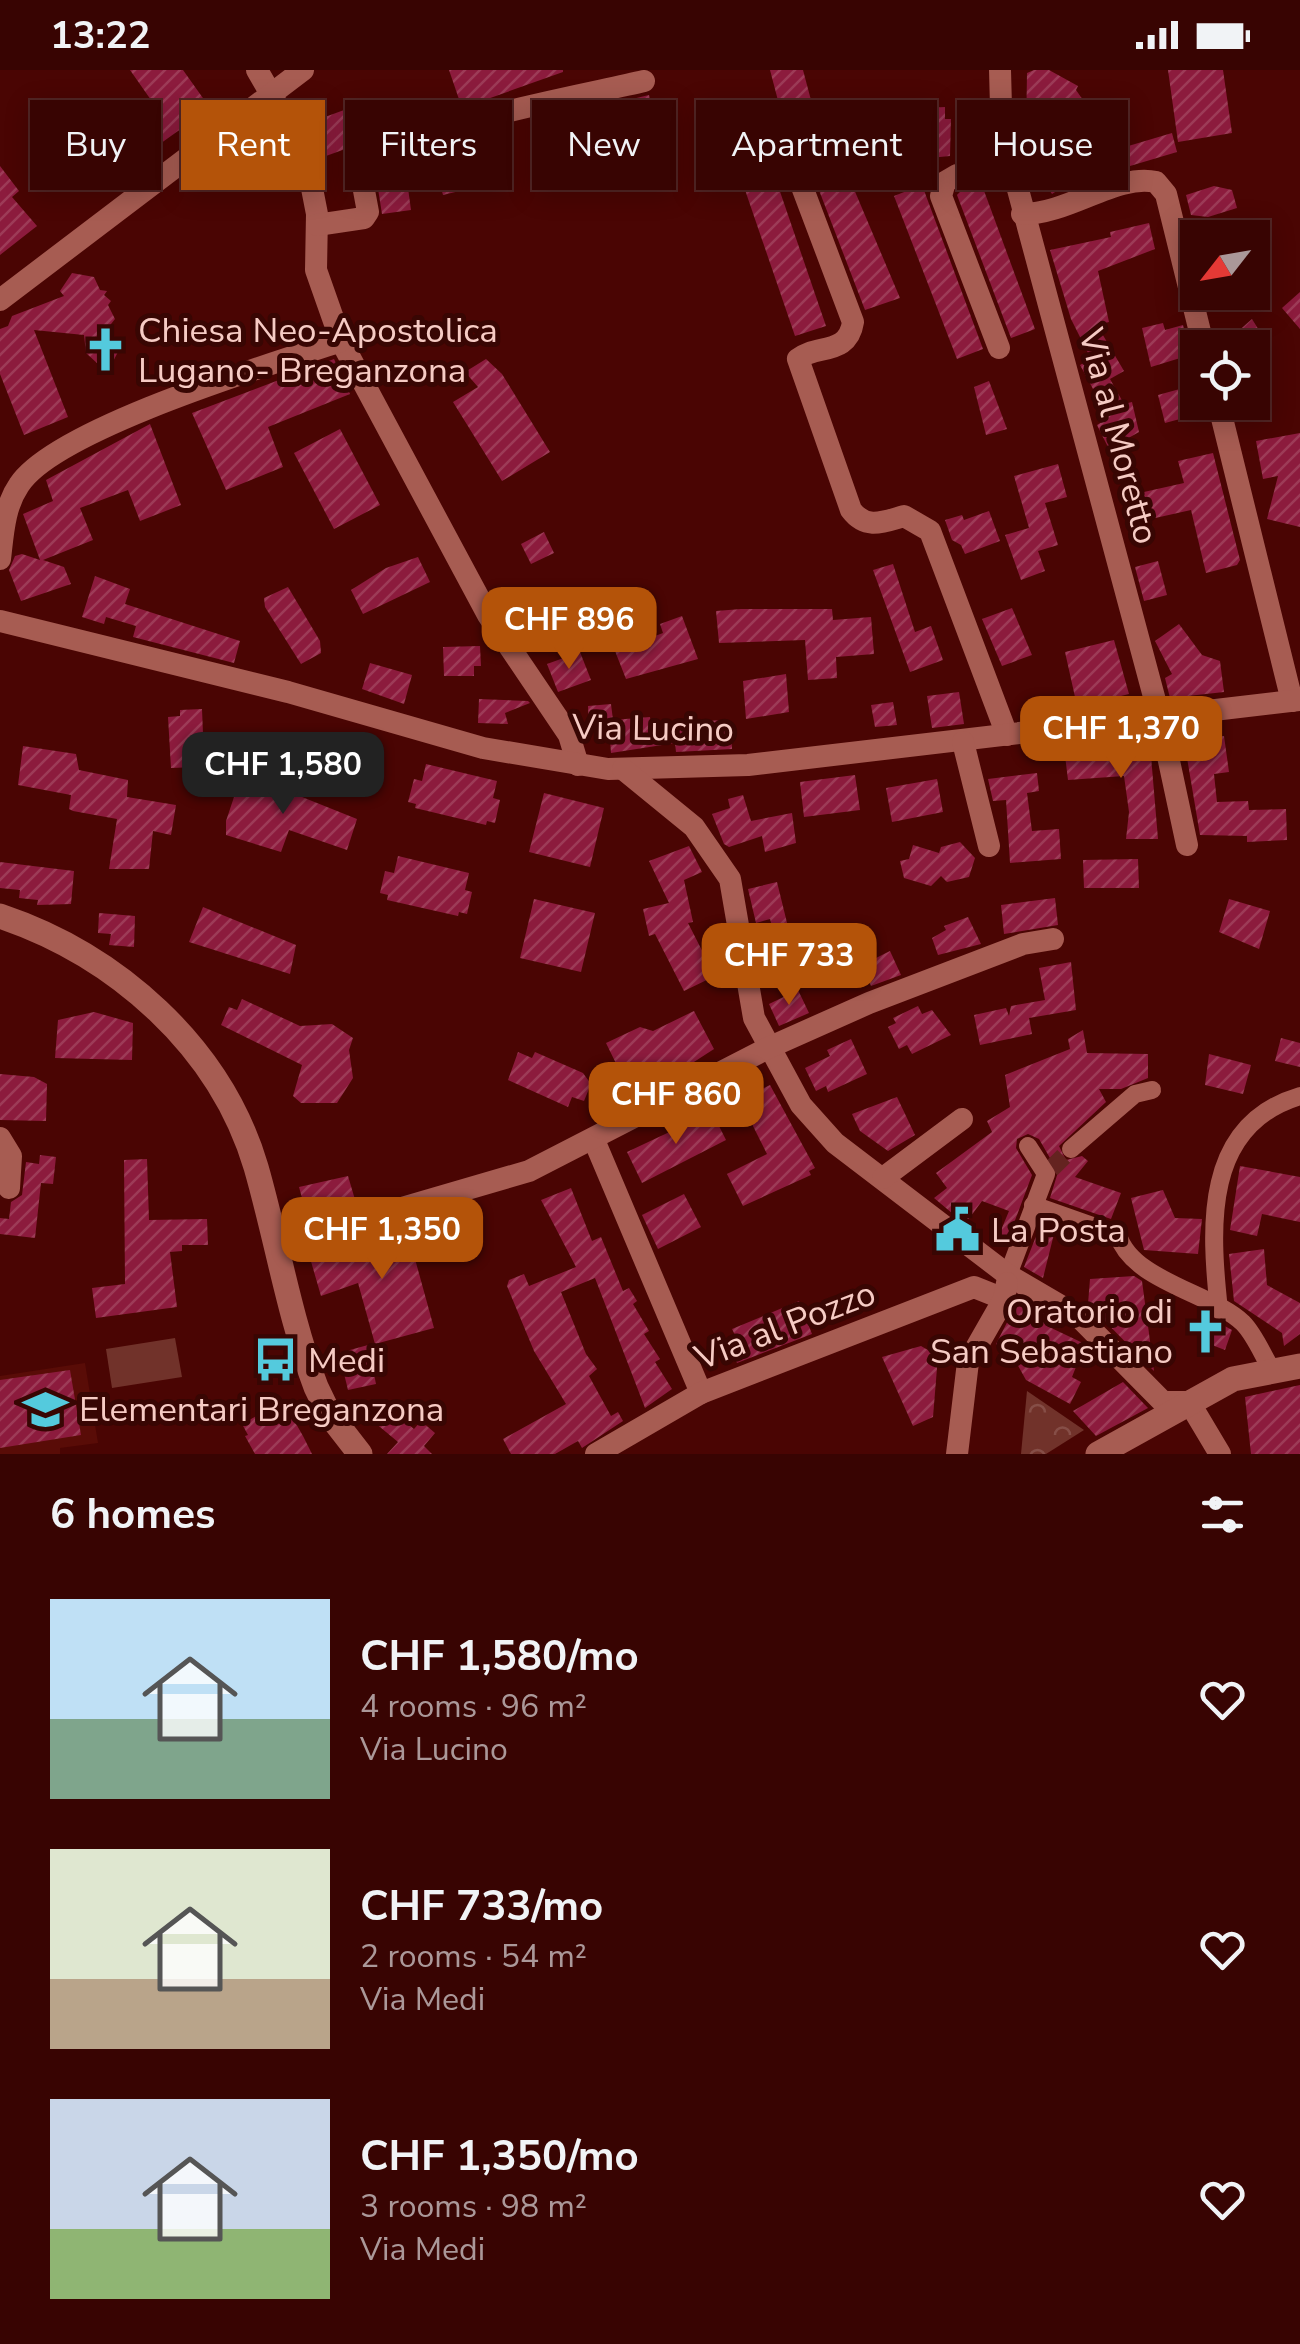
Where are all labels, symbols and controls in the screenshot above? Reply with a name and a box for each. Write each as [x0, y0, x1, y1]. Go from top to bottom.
text: 13:22 [50, 10, 151, 61]
chip: Buy [30, 100, 161, 190]
chip: Rent [181, 100, 325, 190]
chip: Filters [345, 100, 512, 190]
chip: New [532, 100, 676, 190]
chip: Apartment [696, 100, 937, 190]
chip: House [957, 100, 1128, 190]
north arrow [1180, 220, 1270, 310]
map controls [1180, 220, 1270, 420]
place label: Chiesa Neo-Apostolica Lugano- Breganzona [138, 307, 498, 394]
street label: Via al Moretto [1067, 322, 1170, 549]
church icon: Chiesa Neo-Apostolica Lugano- Breganzona [81, 326, 129, 374]
button: locate [1180, 330, 1270, 420]
pin: CHF 896 [477, 587, 661, 672]
text: CHF 896 [504, 598, 634, 641]
pin: CHF 1,370 [1007, 696, 1235, 781]
street label: Via Lucino [571, 704, 734, 753]
text: CHF 1,370 [1042, 707, 1200, 750]
pin: CHF 1,580 [169, 732, 397, 817]
text: CHF 1,580 [204, 743, 362, 786]
pin: CHF 733 [697, 923, 881, 1008]
text: CHF 733 [724, 934, 854, 977]
pin: CHF 860 [584, 1062, 768, 1147]
text: CHF 860 [611, 1073, 741, 1116]
pin: CHF 1,350 [268, 1197, 496, 1282]
public building icon: La Posta [934, 1206, 982, 1254]
place label: La Posta [991, 1207, 1126, 1254]
text: CHF 1,350 [303, 1208, 461, 1251]
street label: Via al Pozzo [687, 1270, 882, 1382]
place label: Oratorio di San Sebastiano [930, 1288, 1173, 1375]
church icon: Oratorio di San Sebastiano [1182, 1307, 1230, 1355]
bus stop icon: Medi [251, 1336, 299, 1384]
place label: Medi [308, 1337, 385, 1384]
school or university icon: Elementari Breganzona [22, 1385, 70, 1433]
place label: Elementari Breganzona [79, 1386, 444, 1433]
text: 6 homes [50, 1486, 215, 1543]
icon: filters [1195, 1487, 1250, 1542]
text: CHF 1,580/mo [360, 1628, 639, 1685]
icon: home [130, 1639, 250, 1759]
icon: heart [1195, 1672, 1250, 1727]
text: 4 rooms · 96 m² [360, 1685, 587, 1728]
text: Via Lucino [360, 1728, 508, 1771]
text: CHF 733/mo [360, 1878, 603, 1935]
icon: home [130, 1889, 250, 2009]
icon: heart [1195, 1922, 1250, 1977]
text: 2 rooms · 54 m² [360, 1935, 587, 1978]
text: Via Medi [360, 1978, 485, 2021]
text: CHF 1,350/mo [360, 2128, 639, 2185]
icon: home [130, 2139, 250, 2259]
icon: heart [1195, 2172, 1250, 2227]
text: 3 rooms · 98 m² [360, 2185, 587, 2228]
text: Via Medi [360, 2228, 485, 2271]

